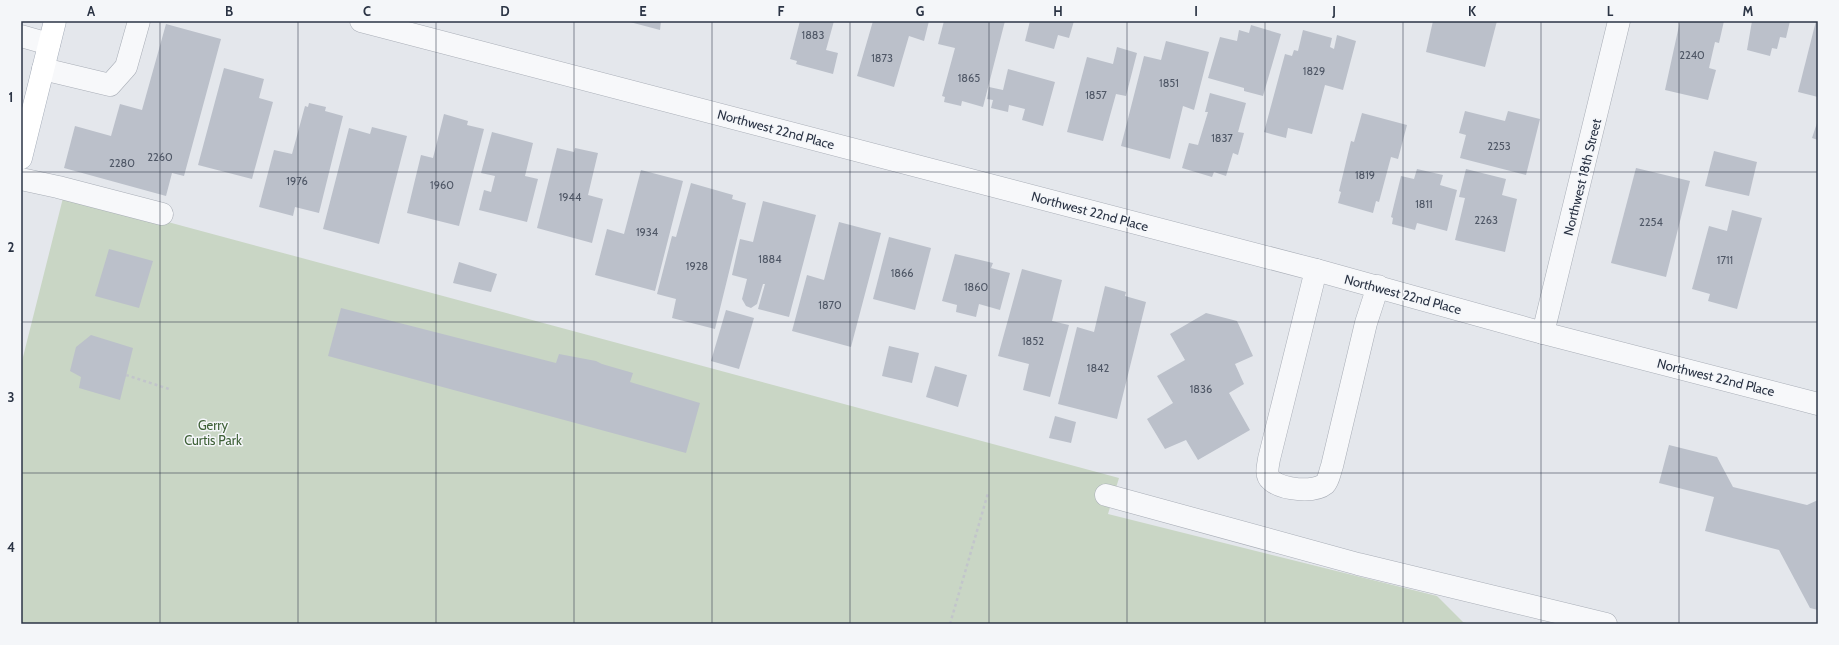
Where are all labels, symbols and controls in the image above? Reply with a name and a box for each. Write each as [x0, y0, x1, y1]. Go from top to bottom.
text: A [87, 3, 96, 19]
text: B [225, 3, 233, 19]
text: C [363, 3, 371, 19]
text: D [500, 3, 510, 19]
text: E [639, 3, 647, 19]
text: F [778, 3, 785, 19]
text: G [916, 3, 925, 19]
text: H [1053, 3, 1063, 19]
text: I [1194, 3, 1198, 19]
text: J [1331, 3, 1336, 19]
text: K [1468, 3, 1477, 19]
text: L [1607, 3, 1614, 19]
text: M [1743, 3, 1754, 19]
house number: 1883 [802, 28, 824, 42]
house number: 2240 [1679, 48, 1705, 62]
house number: 1873 [871, 51, 893, 65]
house number: 1829 [1303, 64, 1325, 78]
house number: 1865 [958, 71, 980, 85]
house number: 1851 [1159, 76, 1179, 90]
house number: 1857 [1085, 88, 1107, 102]
text: 1 [9, 89, 13, 105]
street label: Northwest 22nd Place [716, 106, 837, 152]
street label: Northwest 18th Street [1560, 116, 1604, 237]
house number: 1837 [1211, 131, 1233, 145]
house number: 2253 [1487, 139, 1511, 153]
house number: 2260 [147, 150, 173, 164]
house number: 2280 [109, 156, 135, 170]
house number: 1819 [1355, 168, 1375, 182]
house number: 1976 [286, 174, 308, 188]
house number: 1960 [430, 178, 454, 192]
street label: Northwest 22nd Place [1030, 188, 1151, 234]
house number: 1944 [559, 190, 582, 204]
house number: 1811 [1415, 197, 1433, 211]
house number: 2263 [1474, 213, 1498, 227]
house number: 2254 [1639, 215, 1664, 229]
house number: 1934 [636, 225, 659, 239]
text: 2 [8, 239, 15, 255]
house number: 1884 [758, 252, 782, 266]
house number: 1711 [1717, 253, 1733, 267]
house number: 1928 [686, 259, 708, 273]
house number: 1866 [891, 266, 913, 280]
street label: Northwest 22nd Place [1343, 271, 1464, 317]
house number: 1860 [964, 280, 988, 294]
house number: 1870 [818, 298, 842, 312]
house number: 1852 [1022, 334, 1044, 348]
street label: Northwest 22nd Place [1656, 355, 1777, 399]
house number: 1842 [1087, 361, 1109, 375]
house number: 1836 [1190, 382, 1212, 396]
text: 3 [7, 389, 15, 405]
park label: Gerry Curtis Park [184, 417, 242, 448]
text: 4 [7, 539, 15, 555]

